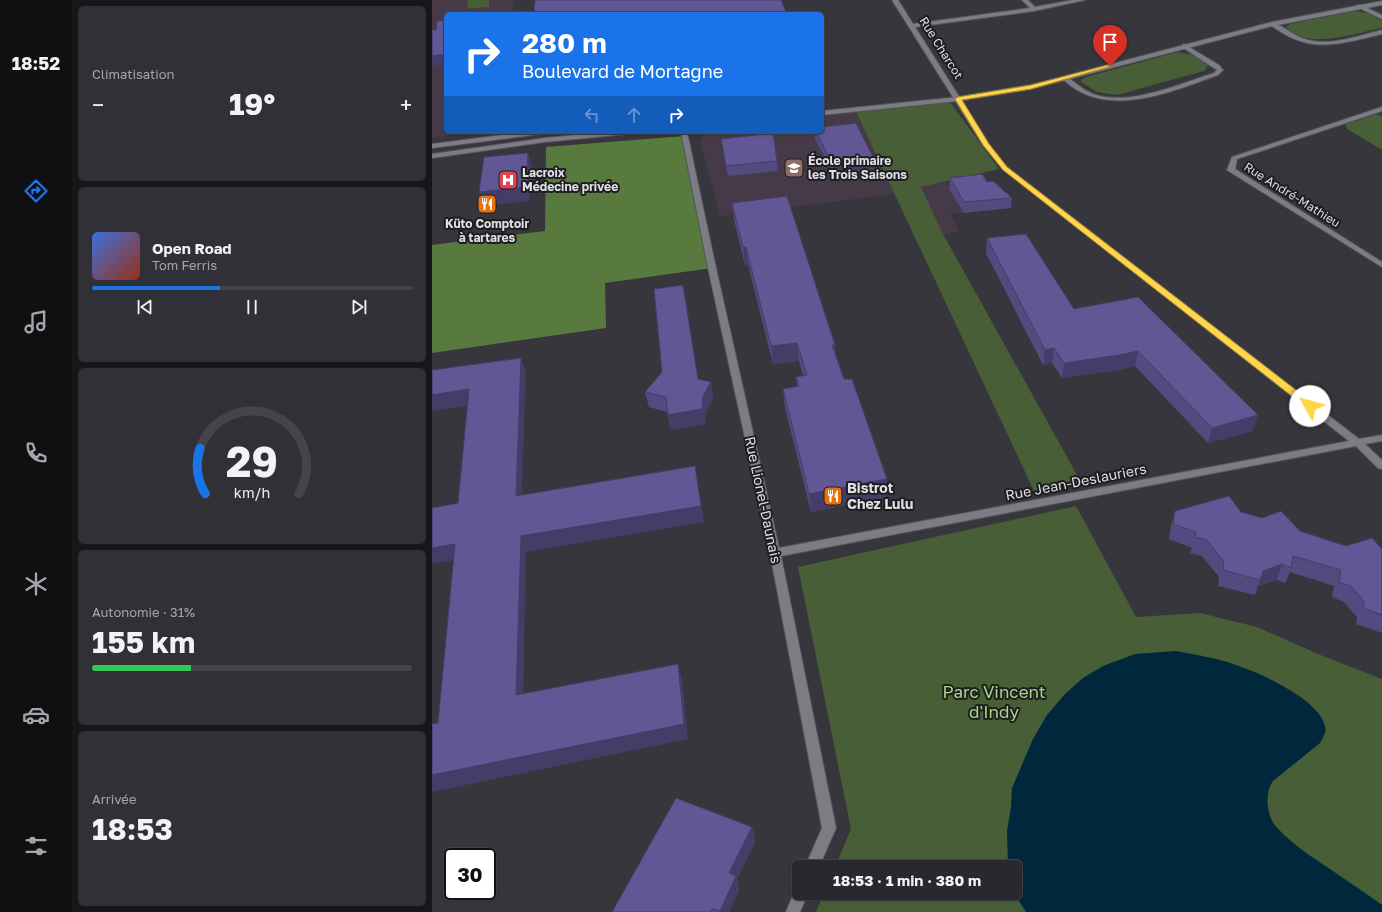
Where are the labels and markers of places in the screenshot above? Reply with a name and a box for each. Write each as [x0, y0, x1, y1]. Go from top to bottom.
pin [1093, 25, 1127, 66]
place label: École primaire les Trois Saisons [808, 153, 907, 182]
school or university icon: École primaire les Trois Saisons [783, 157, 805, 179]
place label: Lacroix Médecine privée [522, 165, 618, 194]
hospital icon: Lacroix Médecine privée [497, 169, 519, 191]
restaurant icon: Küto Comptoir à tartares [476, 193, 498, 215]
place label: Küto Comptoir à tartares [445, 216, 529, 245]
place label: Bistrot Chez Lulu [847, 479, 913, 512]
restaurant icon: Bistrot Chez Lulu [822, 485, 844, 507]

